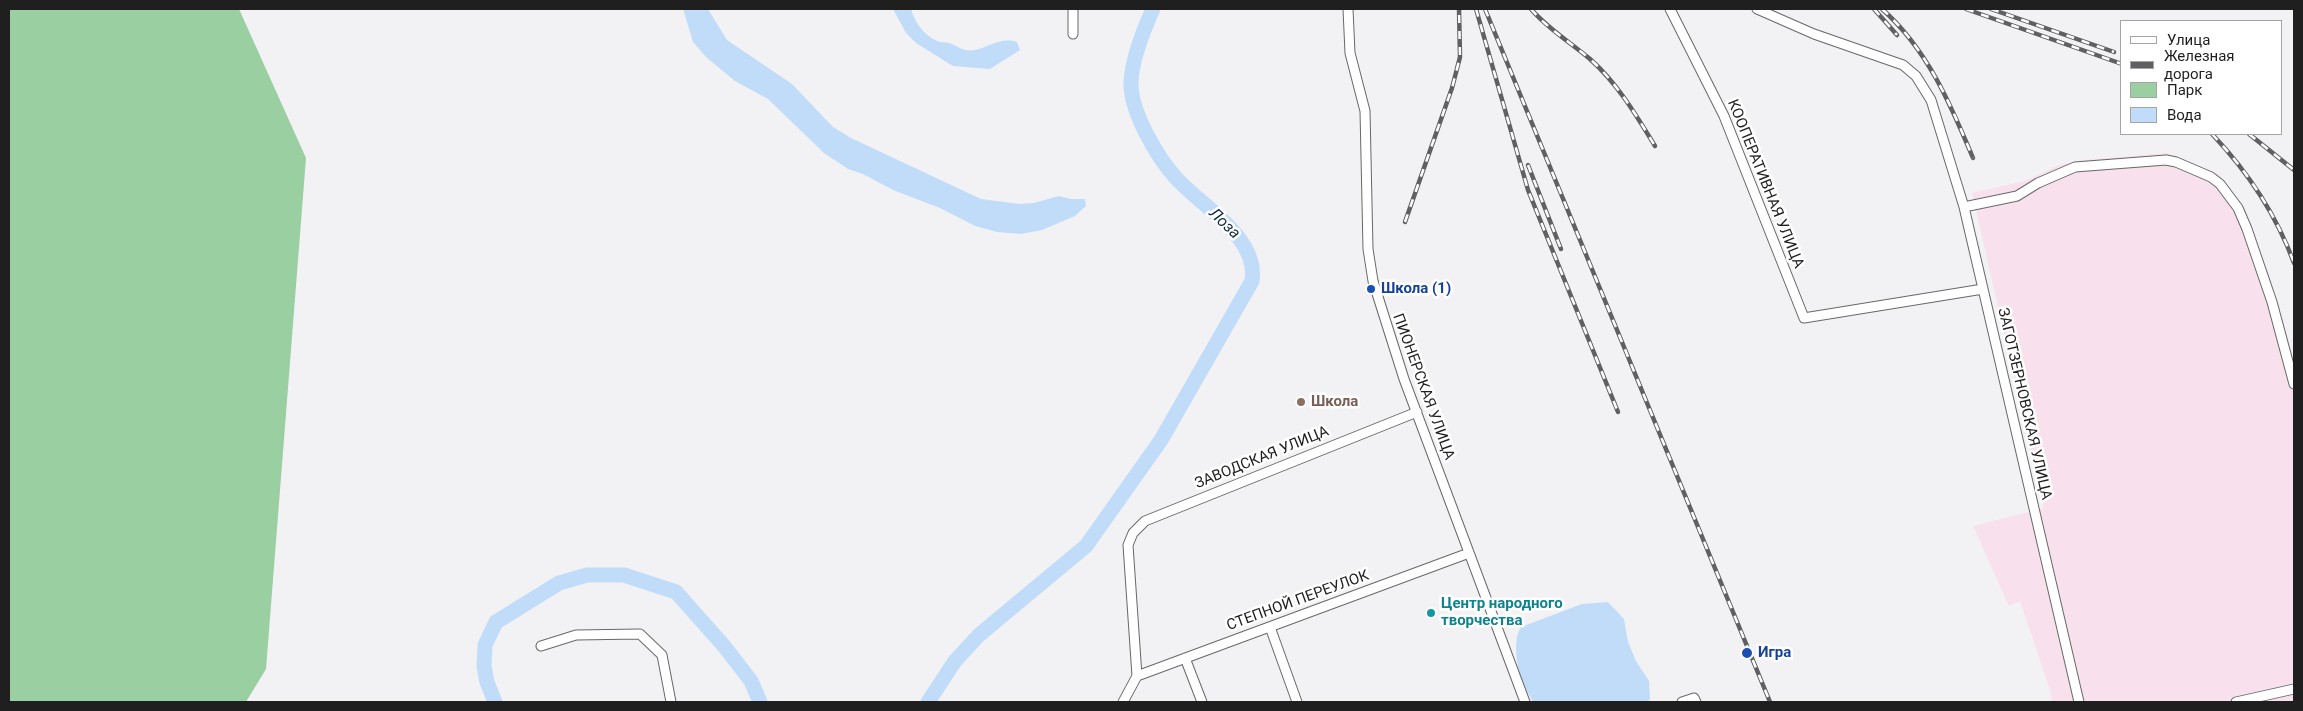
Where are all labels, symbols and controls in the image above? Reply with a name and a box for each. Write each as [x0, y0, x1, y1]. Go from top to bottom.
legend [2120, 20, 2283, 135]
text: Улица [2167, 31, 2210, 49]
text: Железная дорога [2164, 47, 2235, 83]
text: Парк [2167, 81, 2202, 99]
street label: КООПЕРАТИВНАЯ УЛИЦА [1723, 97, 1807, 271]
text: Вода [2167, 106, 2202, 124]
water label: Лоза [1204, 205, 1244, 243]
place label: Школа (1) [1381, 280, 1451, 298]
marker: Школа (1) [1365, 283, 1377, 295]
street label: ЗАГОТЗЕРНОВСКАЯ УЛИЦА [1993, 306, 2055, 502]
street label: ПИОНЕРСКАЯ УЛИЦА [1388, 312, 1458, 462]
place label: Школа [1311, 393, 1358, 411]
marker: Школа [1295, 396, 1307, 408]
street label: ЗАВОДСКАЯ УЛИЦА [1192, 423, 1332, 493]
street label: СТЕПНОЙ ПЕРЕУЛОК [1224, 567, 1372, 635]
place label: Центр народного творчества [1441, 595, 1563, 630]
marker: Центр народного творчества [1425, 607, 1437, 619]
place label: Игра [1758, 644, 1791, 662]
marker: Игра [1740, 646, 1754, 660]

